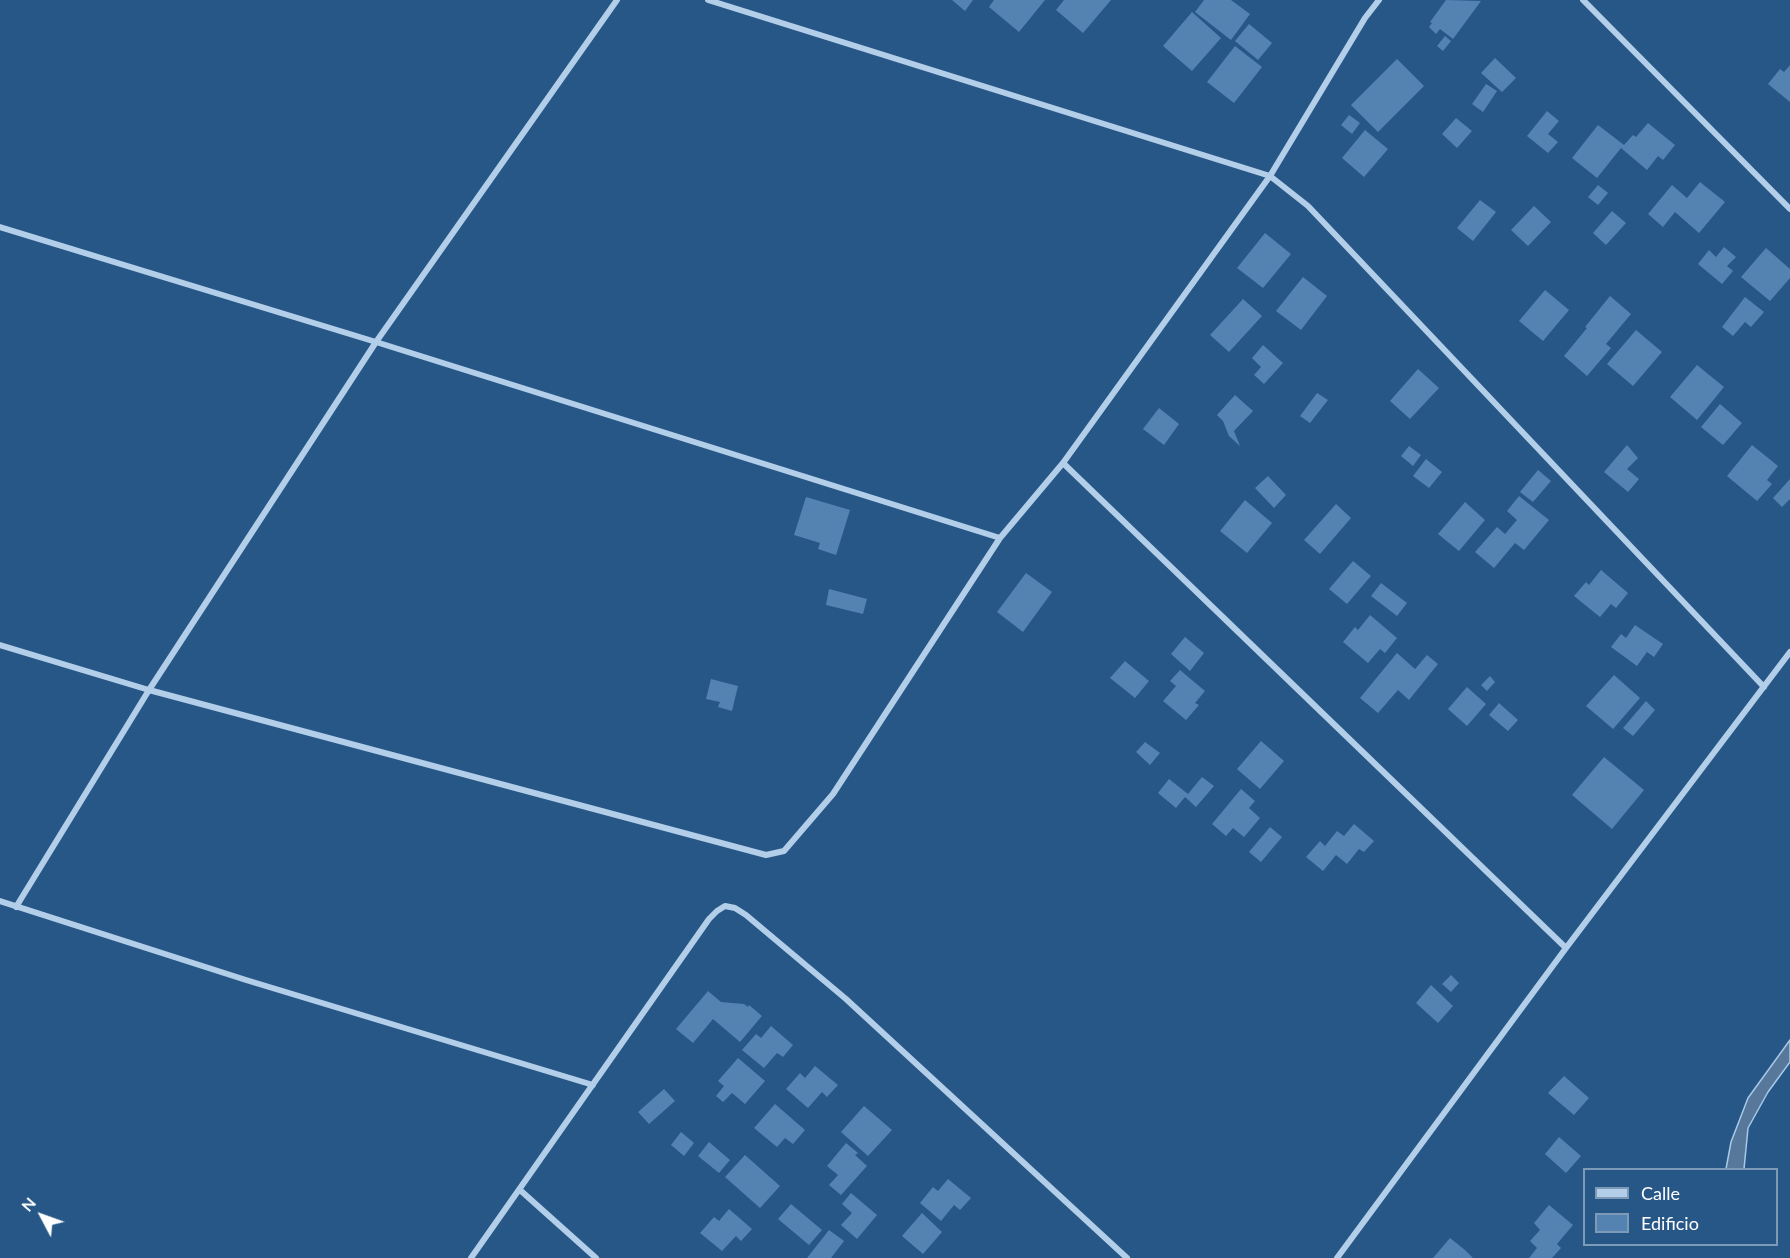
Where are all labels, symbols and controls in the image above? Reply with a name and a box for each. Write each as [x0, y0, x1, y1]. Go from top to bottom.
legend [1583, 1168, 1778, 1246]
text: Calle [1641, 1182, 1680, 1204]
north arrow [12, 1186, 72, 1246]
text: N [17, 1193, 39, 1215]
text: Edificio [1641, 1212, 1699, 1234]

